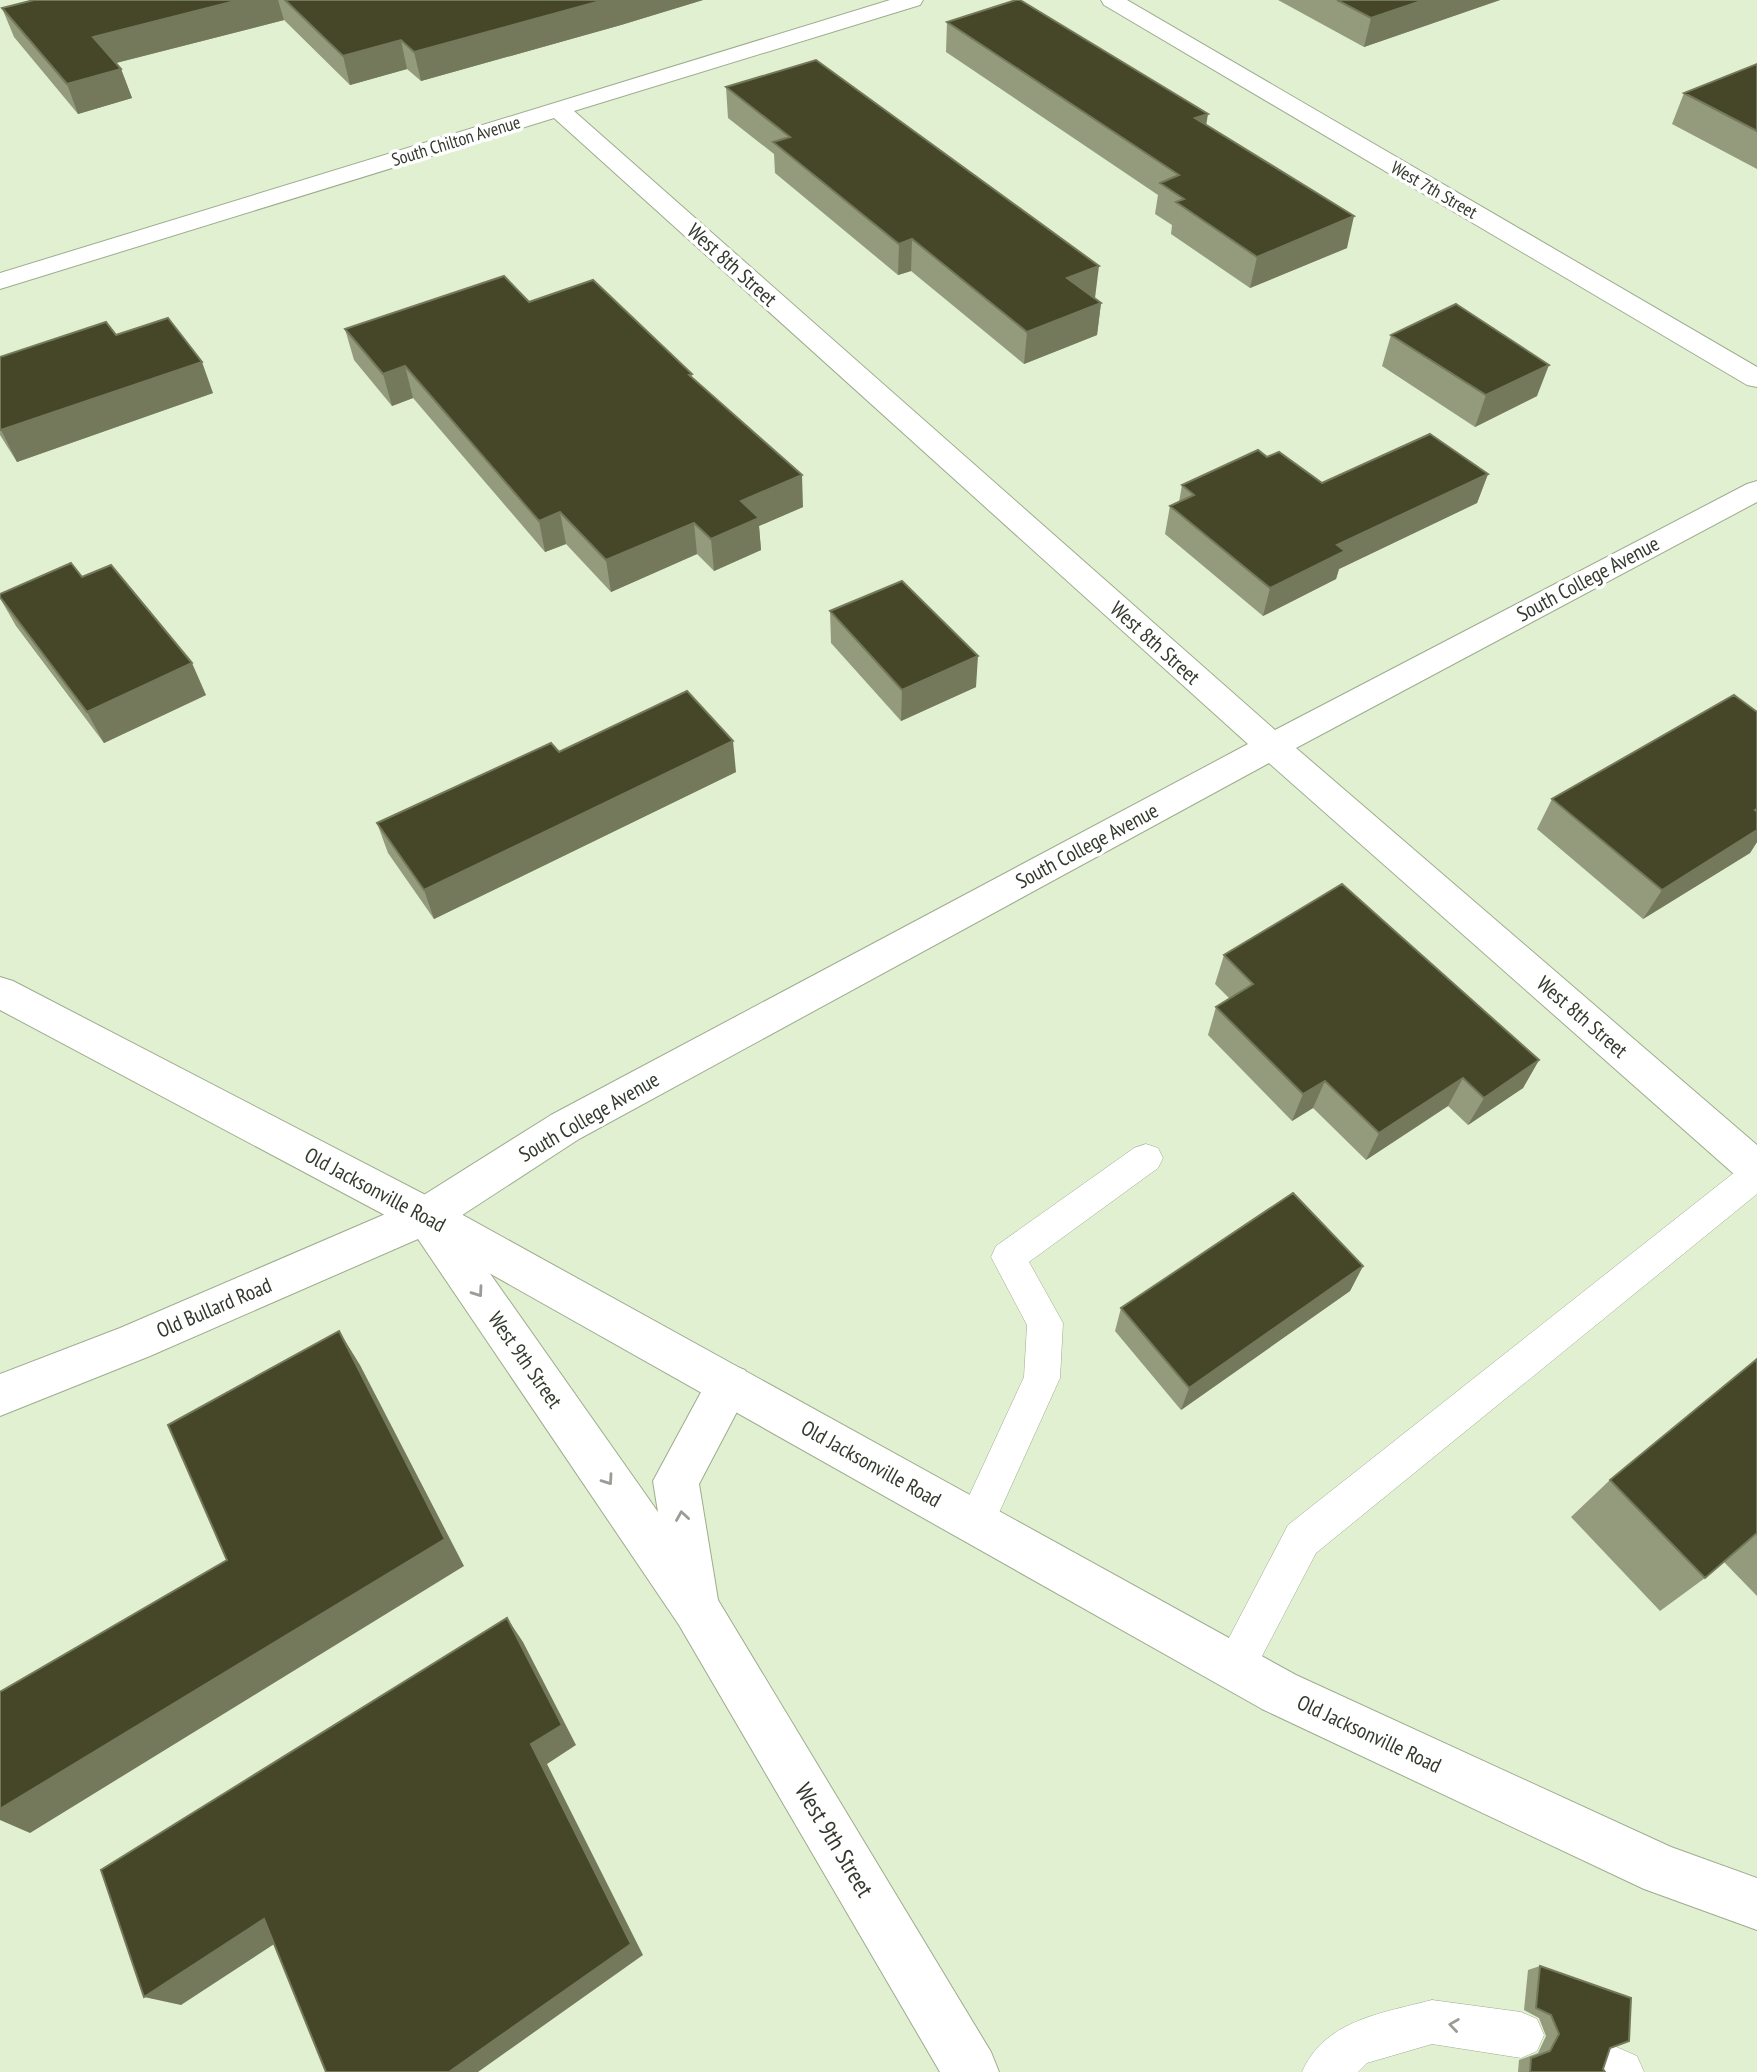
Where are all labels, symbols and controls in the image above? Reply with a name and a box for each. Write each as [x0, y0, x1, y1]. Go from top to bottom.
street label: South Chilton Avenue [389, 110, 523, 171]
street label: West 7th Street [1387, 156, 1481, 223]
street label: West 8th Street [682, 217, 783, 312]
street label: South College Avenue [1512, 530, 1664, 628]
street label: West 8th Street [1105, 595, 1206, 690]
street label: South College Avenue [1011, 797, 1163, 895]
street label: West 8th Street [1531, 970, 1634, 1064]
street label: South College Avenue [514, 1065, 664, 1168]
street label: Old Jacksonville Road [300, 1141, 450, 1238]
street label: Old Bullard Road [152, 1271, 275, 1344]
one-way arrow [470, 1285, 483, 1298]
street label: West 9th Street [482, 1306, 569, 1413]
street label: Old Jacksonville Road [797, 1414, 946, 1513]
one-way arrow [600, 1472, 612, 1485]
one-way arrow [675, 1510, 690, 1522]
street label: Old Jacksonville Road [1293, 1688, 1446, 1779]
street label: West 9th Street [788, 1777, 881, 1903]
one-way arrow [1448, 2018, 1460, 2033]

